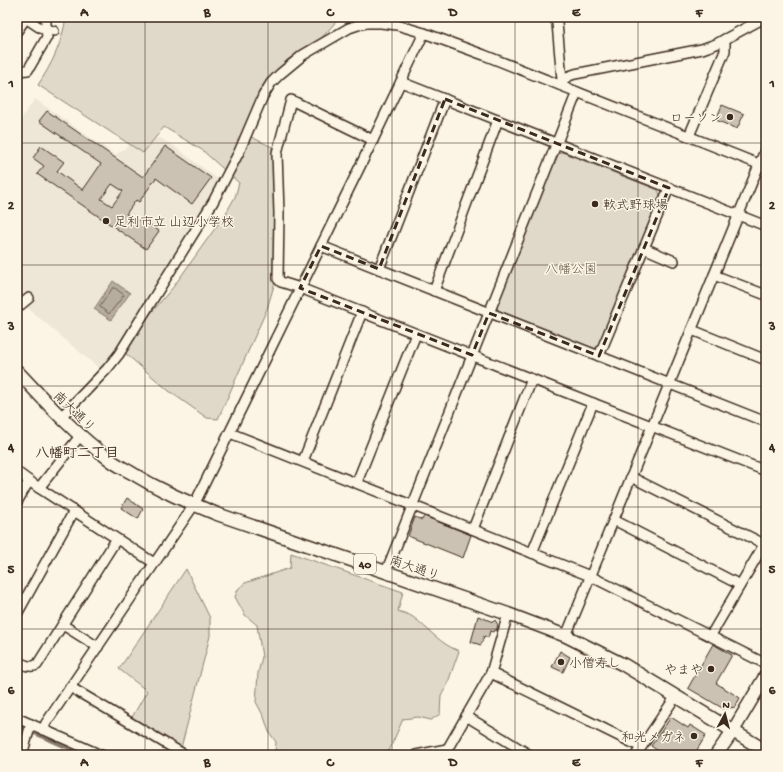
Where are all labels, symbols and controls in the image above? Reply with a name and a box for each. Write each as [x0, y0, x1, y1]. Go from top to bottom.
text: A [79, 6, 89, 21]
text: B [203, 6, 212, 21]
text: C [325, 6, 335, 21]
text: D [448, 6, 458, 21]
text: E [572, 6, 581, 21]
text: F [695, 6, 704, 21]
text: 1 [7, 77, 14, 92]
text: 1 [768, 77, 775, 92]
place label: ローソン [670, 112, 722, 127]
marker: ローソン [725, 112, 735, 122]
place label: 軟式野球場 [603, 198, 668, 214]
text: 2 [8, 199, 15, 214]
marker: 軟式野球場 [590, 199, 600, 209]
text: 2 [769, 199, 776, 214]
place label: 足利市立 山辺小学校 [114, 215, 234, 231]
marker: 足利市立 山辺小学校 [101, 216, 111, 226]
park label: 八幡公園 [545, 262, 597, 278]
text: 3 [7, 320, 15, 335]
text: 3 [768, 320, 776, 335]
street label: 南大通り [49, 389, 98, 436]
text: 4 [7, 441, 15, 456]
text: 4 [768, 441, 776, 456]
district label: 八幡町二丁目 [35, 446, 119, 463]
street label: 南大通り [387, 553, 442, 585]
road number: 40 [354, 554, 376, 574]
text: 5 [8, 563, 15, 578]
text: 5 [769, 563, 776, 578]
marker: 小僧寿し [556, 657, 566, 667]
place label: 小僧寿し [569, 657, 621, 672]
place label: やまや [664, 664, 703, 679]
marker: やまや [706, 664, 716, 674]
text: 6 [8, 684, 15, 699]
text: 6 [769, 684, 776, 699]
north arrow [705, 694, 745, 734]
text: N [722, 700, 730, 712]
place label: 和光メガネ [621, 731, 686, 746]
marker: 和光メガネ [689, 731, 699, 741]
text: A [79, 756, 89, 771]
text: B [203, 756, 212, 771]
text: C [325, 756, 335, 771]
text: D [448, 756, 458, 771]
text: E [572, 756, 581, 771]
text: F [695, 756, 704, 771]

